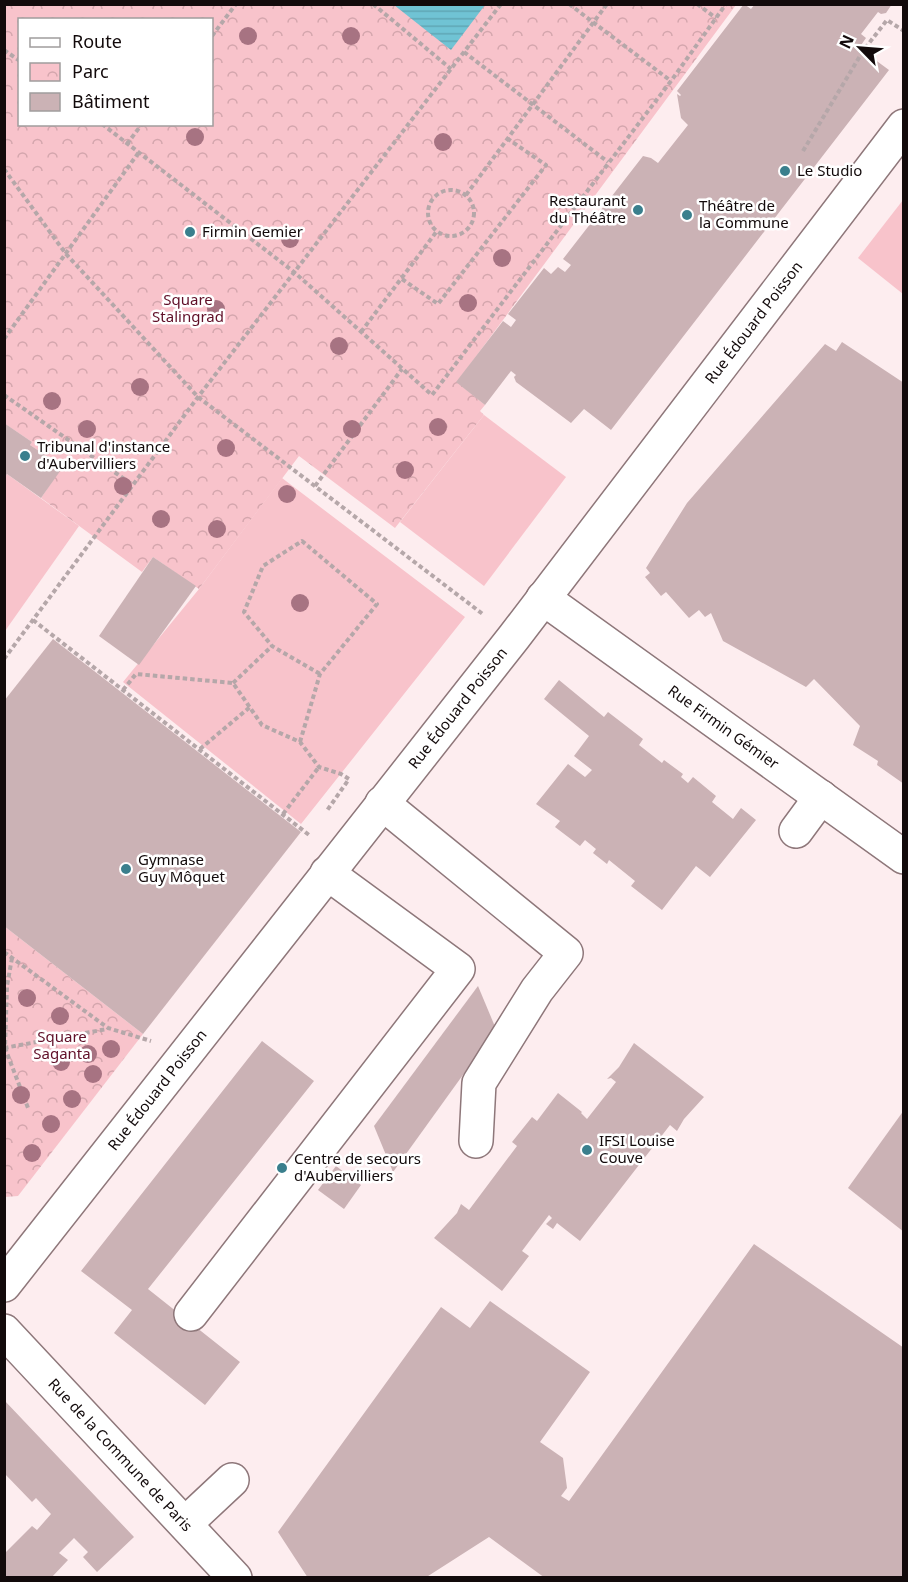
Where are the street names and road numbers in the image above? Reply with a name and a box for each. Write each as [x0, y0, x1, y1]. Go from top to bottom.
street label: Rue Édouard Poisson [700, 257, 806, 387]
street label: Rue Édouard Poisson [403, 643, 511, 772]
street label: Rue Firmin Gémier [665, 680, 783, 773]
street label: Rue Édouard Poisson [103, 1025, 211, 1154]
street label: Rue de la Commune de Paris [44, 1374, 197, 1535]

